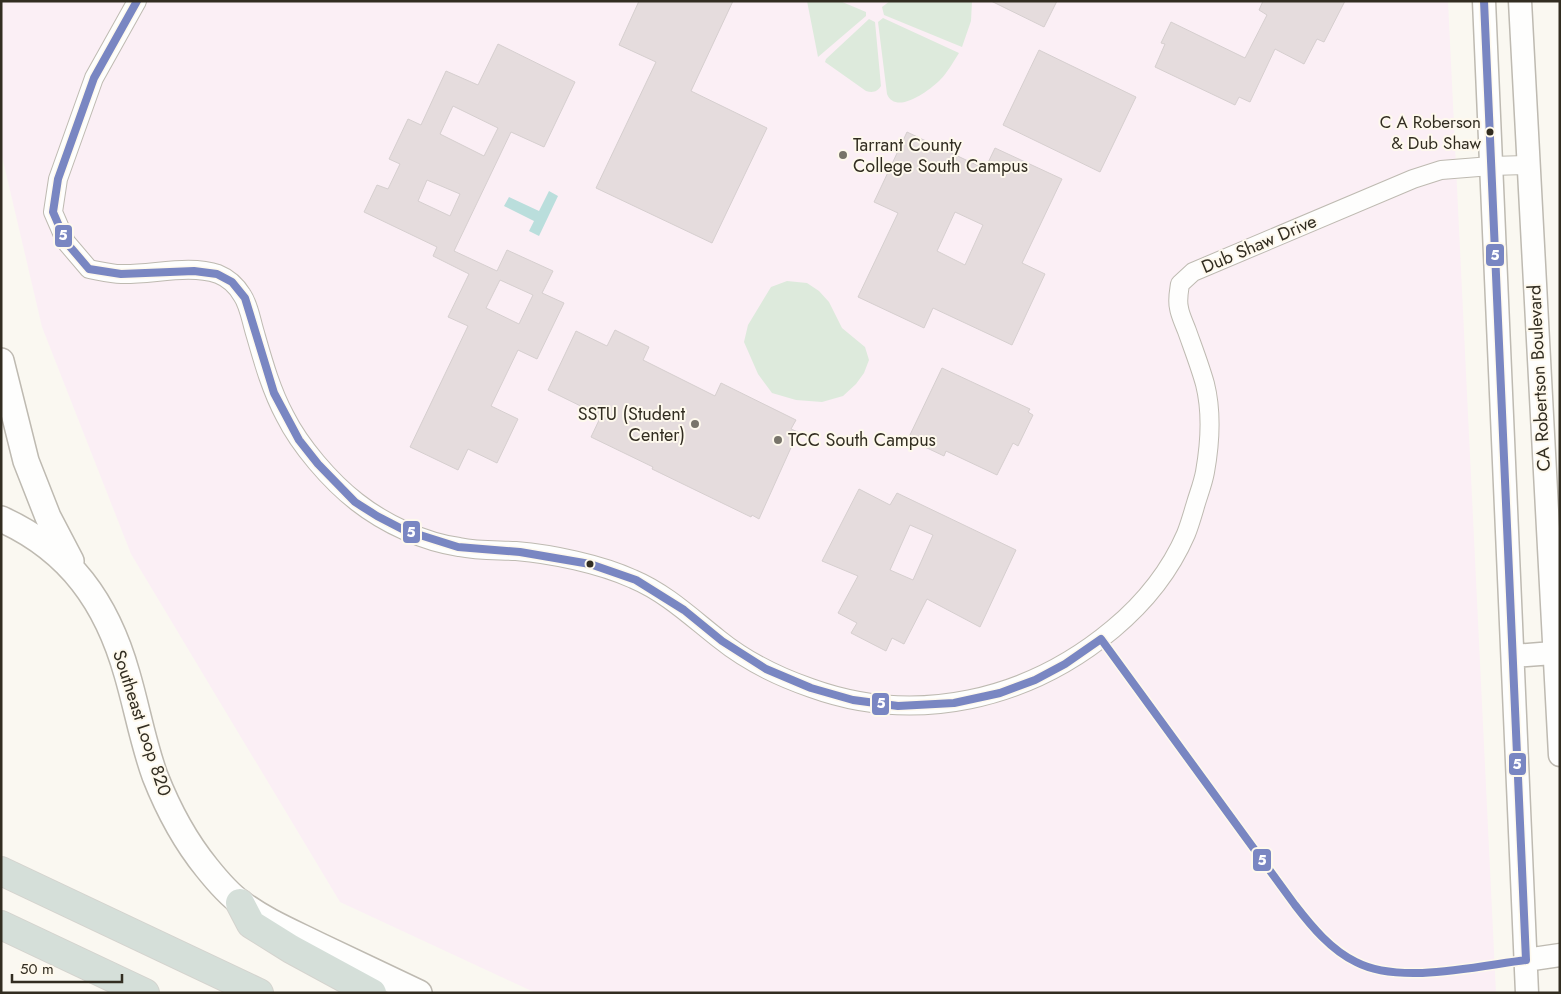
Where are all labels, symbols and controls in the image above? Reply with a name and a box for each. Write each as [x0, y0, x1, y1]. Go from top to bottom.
place label: C A Roberson & Dub Shaw [1380, 110, 1481, 155]
marker: C A Roberson & Dub Shaw [1485, 127, 1495, 137]
place label: Tarrant County College South Campus [853, 132, 1028, 179]
marker: Tarrant County College South Campus [837, 149, 849, 161]
street label: Dub Shaw Drive [1197, 208, 1321, 280]
line badge: 5 [54, 224, 73, 248]
text: 5 [58, 225, 68, 245]
line badge: 5 [1485, 243, 1505, 267]
text: 5 [1490, 245, 1500, 265]
street label: CA Robertson Boulevard [1521, 284, 1557, 472]
place label: SSTU (Student Center) [578, 401, 686, 448]
marker: SSTU (Student Center) [689, 418, 701, 430]
place label: TCC South Campus [788, 427, 936, 453]
marker: TCC South Campus [772, 434, 784, 446]
line badge: 5 [402, 520, 421, 544]
text: 5 [406, 522, 416, 542]
unlabelled marker [585, 559, 595, 569]
street label: Southeast Loop 820 [106, 647, 178, 800]
line badge: 5 [871, 692, 890, 716]
text: 5 [876, 693, 886, 713]
line badge: 5 [1508, 752, 1527, 776]
text: 5 [1512, 754, 1522, 774]
line badge: 5 [1252, 848, 1272, 872]
text: 5 [1257, 850, 1267, 870]
scale bar [12, 952, 122, 984]
text: 50 m [20, 958, 54, 980]

